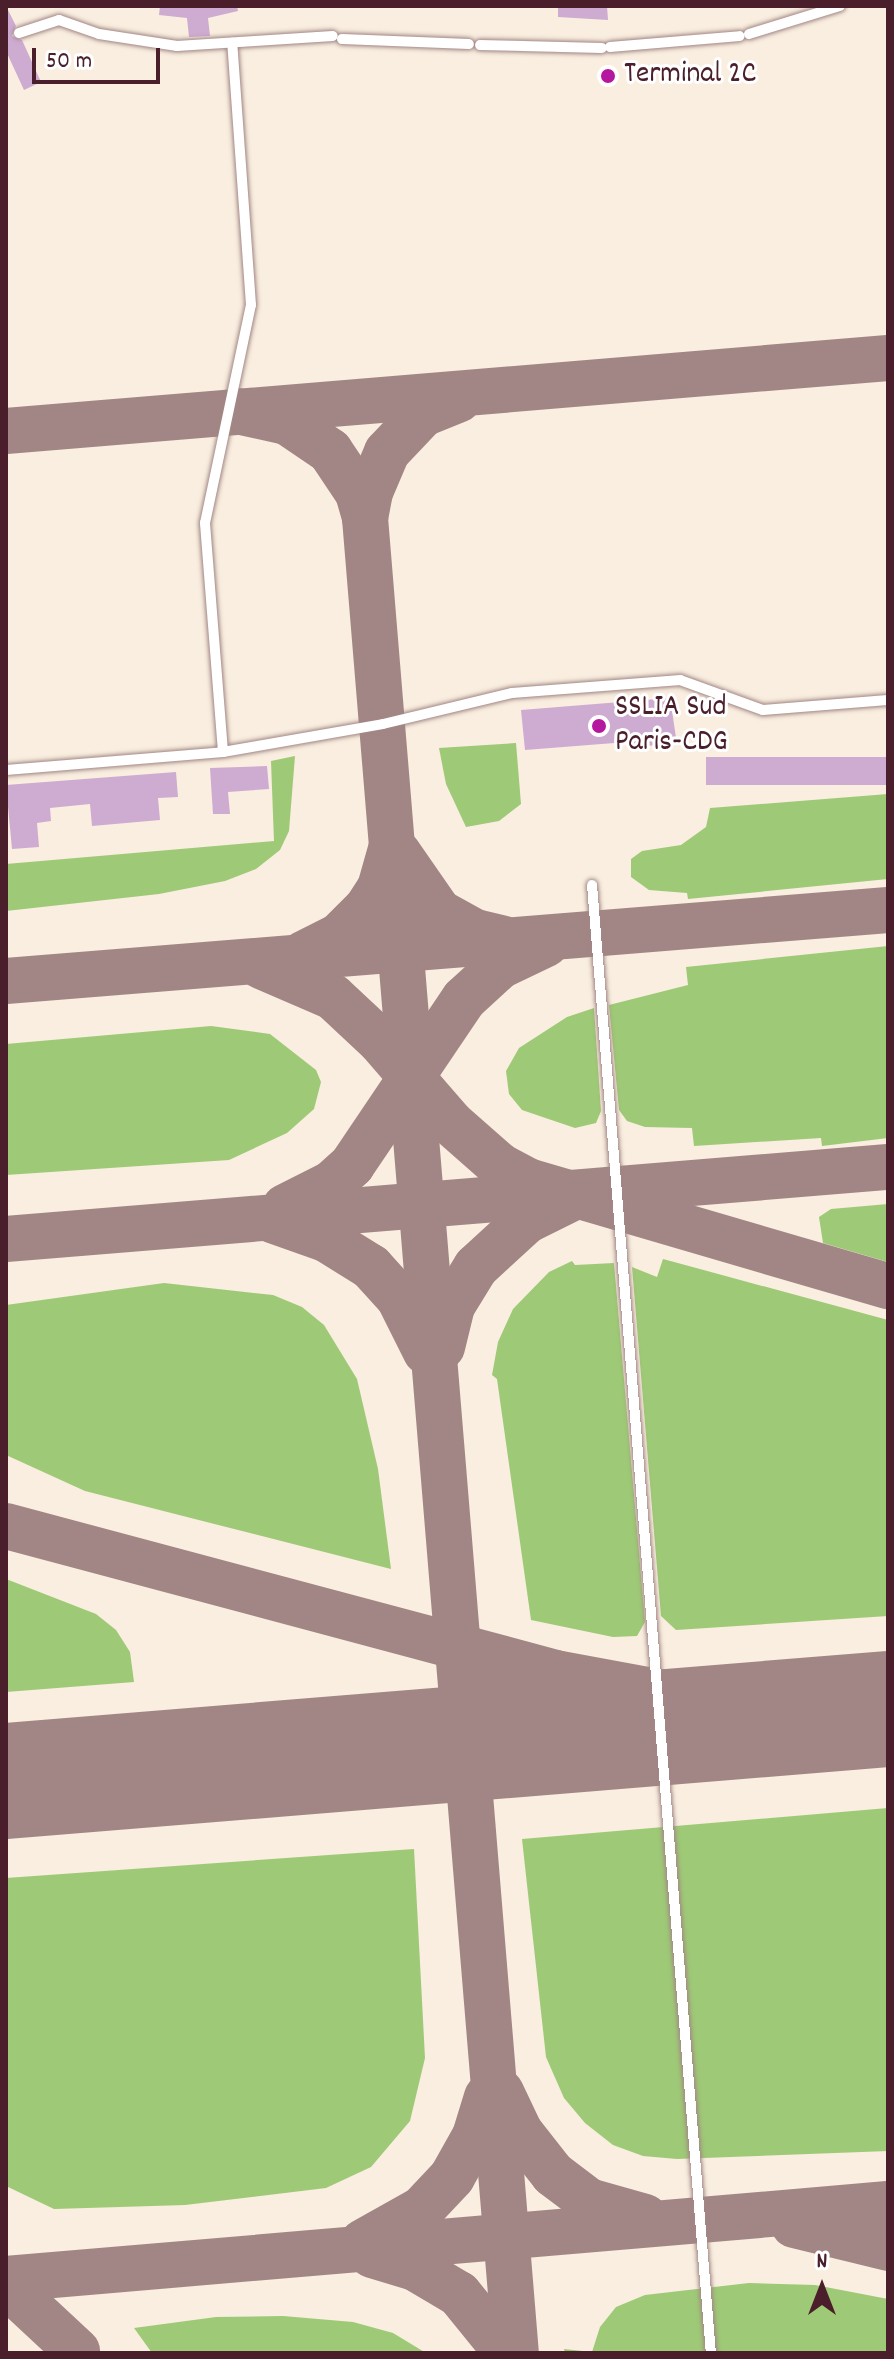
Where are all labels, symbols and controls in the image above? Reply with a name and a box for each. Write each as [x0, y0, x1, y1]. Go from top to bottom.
scale bar [36, 32, 164, 82]
text: 50 m [46, 45, 92, 79]
place label: Terminal 2C [624, 58, 756, 94]
marker: Terminal 2C [599, 67, 617, 85]
place label: SSLIA Sud Paris-CDG [615, 691, 728, 762]
marker: SSLIA Sud Paris-CDG [590, 717, 608, 735]
north arrow [782, 2247, 862, 2327]
text: N [817, 2247, 827, 2278]

